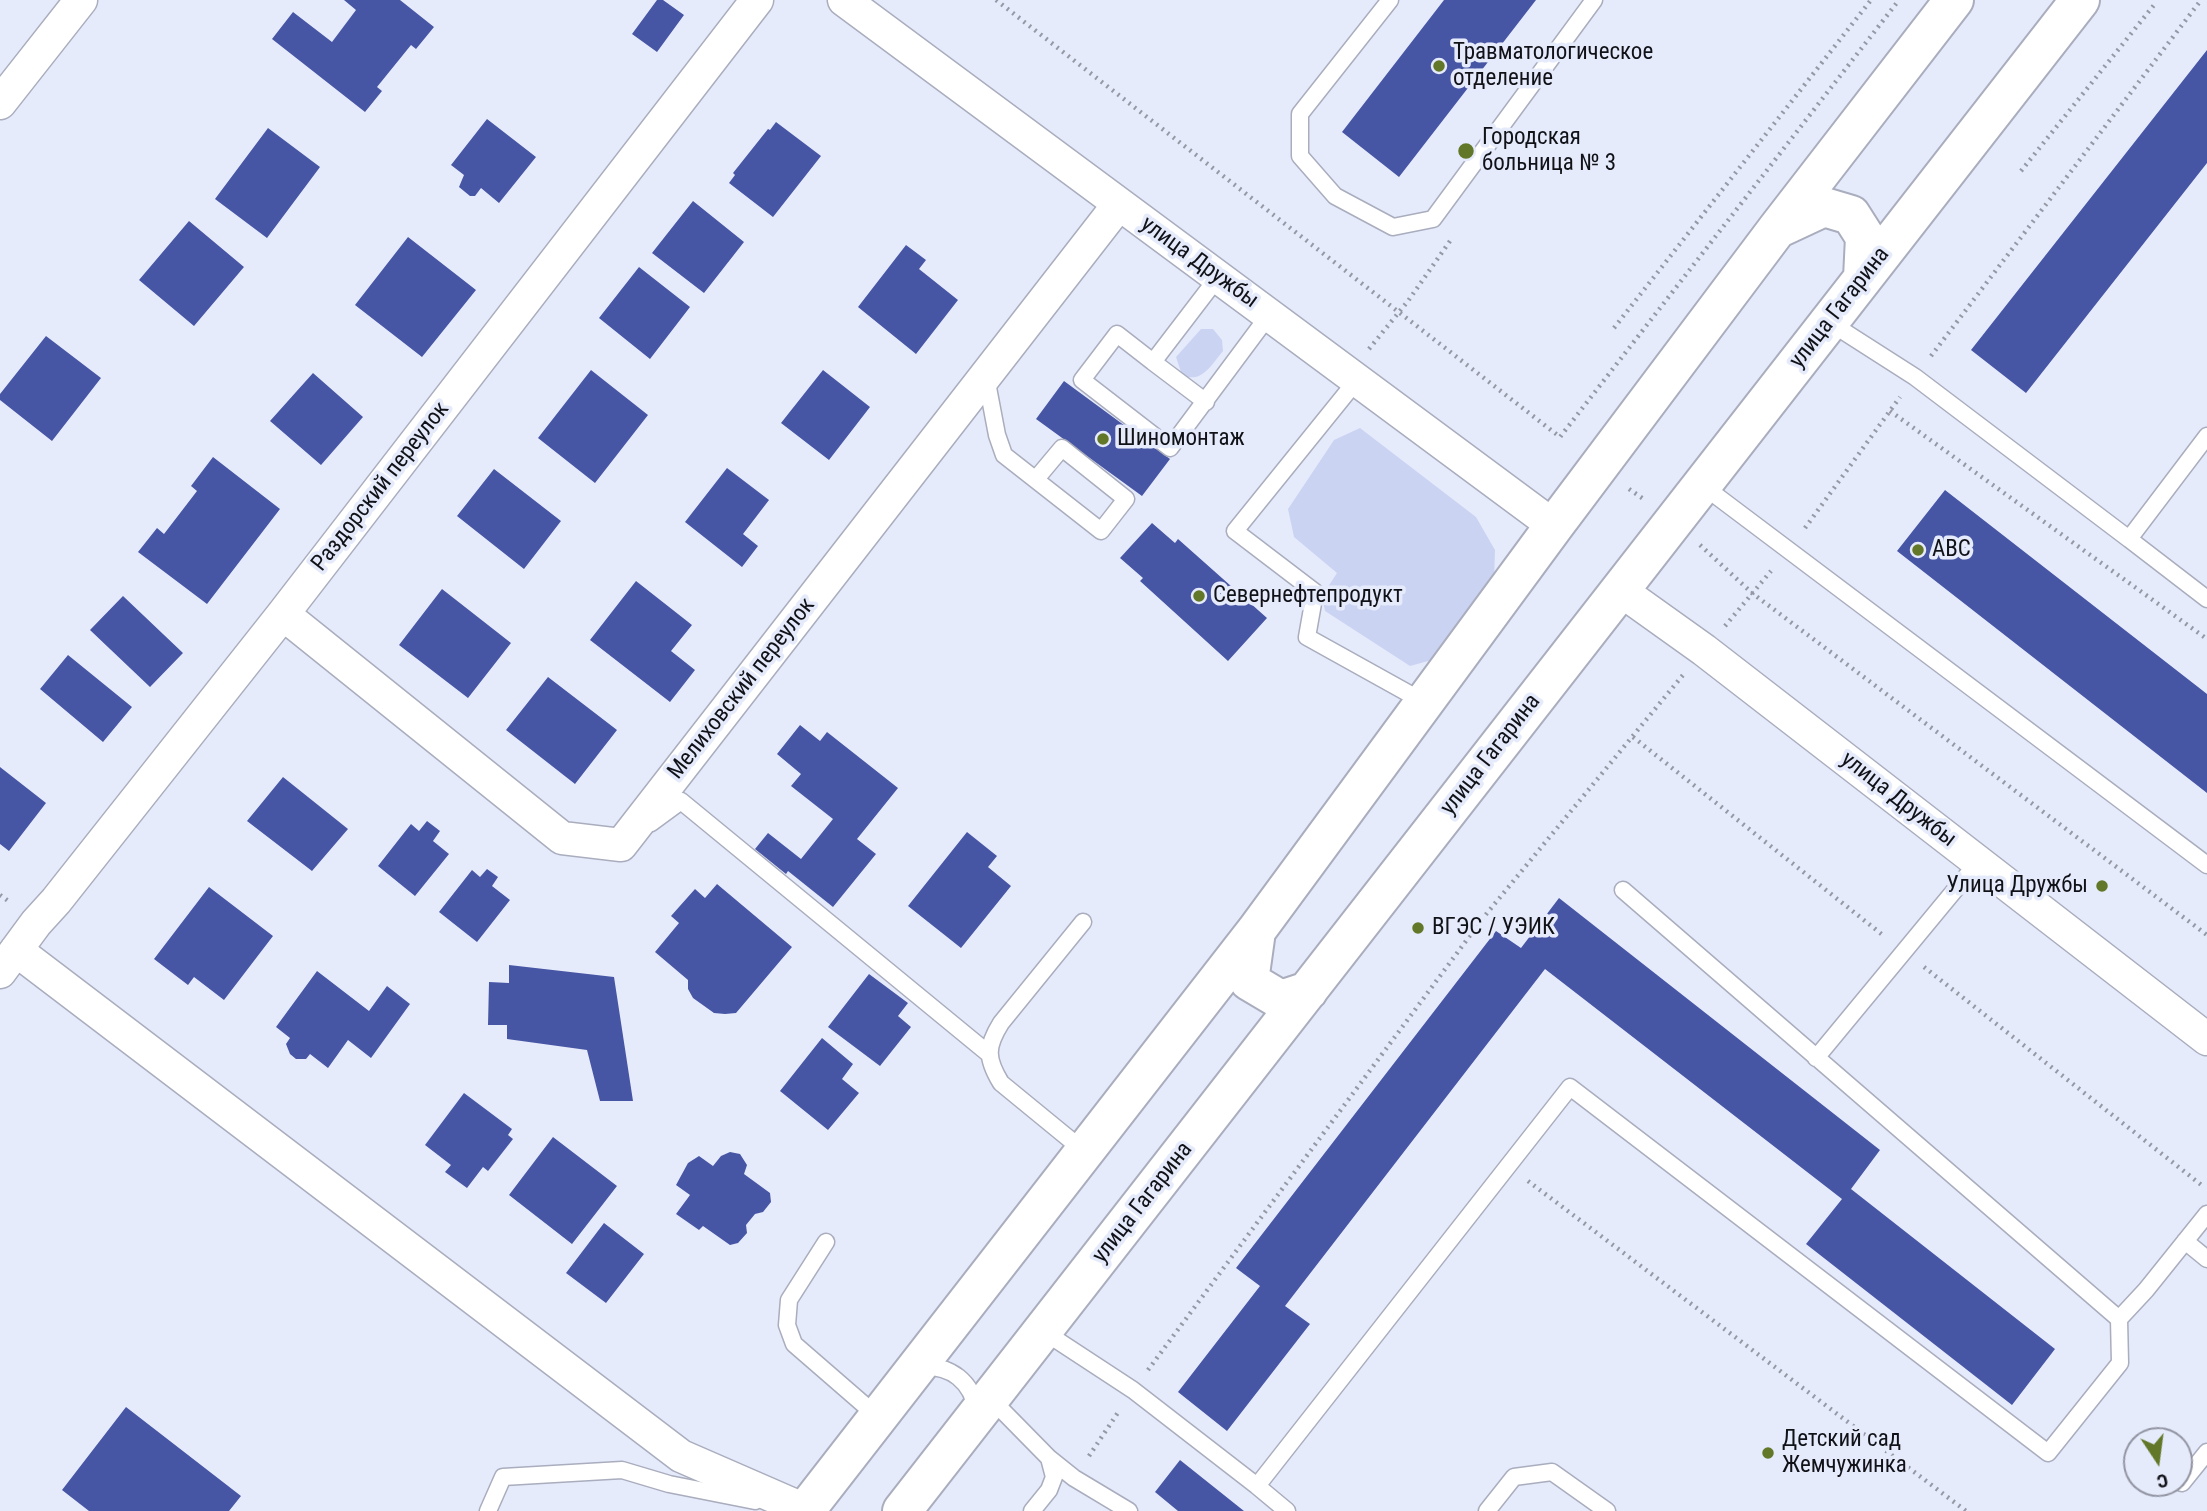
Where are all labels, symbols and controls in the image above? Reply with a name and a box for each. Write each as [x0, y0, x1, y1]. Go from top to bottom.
place label: Травматологическое отделение [1453, 39, 1653, 93]
marker: Травматологическое отделение [1431, 58, 1447, 74]
place label: Городская больница № 3 [1482, 124, 1616, 178]
marker: Городская больница № 3 [1456, 141, 1476, 161]
street label: улица Дружбы [1135, 211, 1263, 315]
street label: улица Гагарина [1784, 242, 1896, 374]
street label: Раздорский переулок [306, 397, 456, 577]
place label: Шиномонтаж [1117, 425, 1245, 453]
marker: Шиномонтаж [1095, 431, 1111, 447]
place label: ABC [1932, 536, 1971, 564]
marker: ABC [1910, 542, 1926, 558]
place label: Севернефтепродукт [1213, 582, 1403, 610]
marker: Севернефтепродукт [1191, 588, 1207, 604]
street label: Мелиховский переулок [663, 593, 821, 785]
street label: улица Гагарина [1435, 689, 1547, 821]
street label: улица Дружбы [1835, 746, 1961, 854]
place label: Улица Дружбы [1946, 872, 2088, 900]
marker: Улица Дружбы [2094, 878, 2110, 894]
place label: ВГЭС / УЭИК [1432, 914, 1555, 942]
marker: ВГЭС / УЭИК [1410, 920, 1426, 936]
street label: улица Гагарина [1087, 1137, 1199, 1269]
place label: Детский сад Жемчужинка [1782, 1426, 1907, 1480]
north arrow [2123, 1427, 2193, 1497]
marker: Детский сад Жемчужинка [1760, 1445, 1776, 1461]
text: С [2155, 1469, 2170, 1493]

